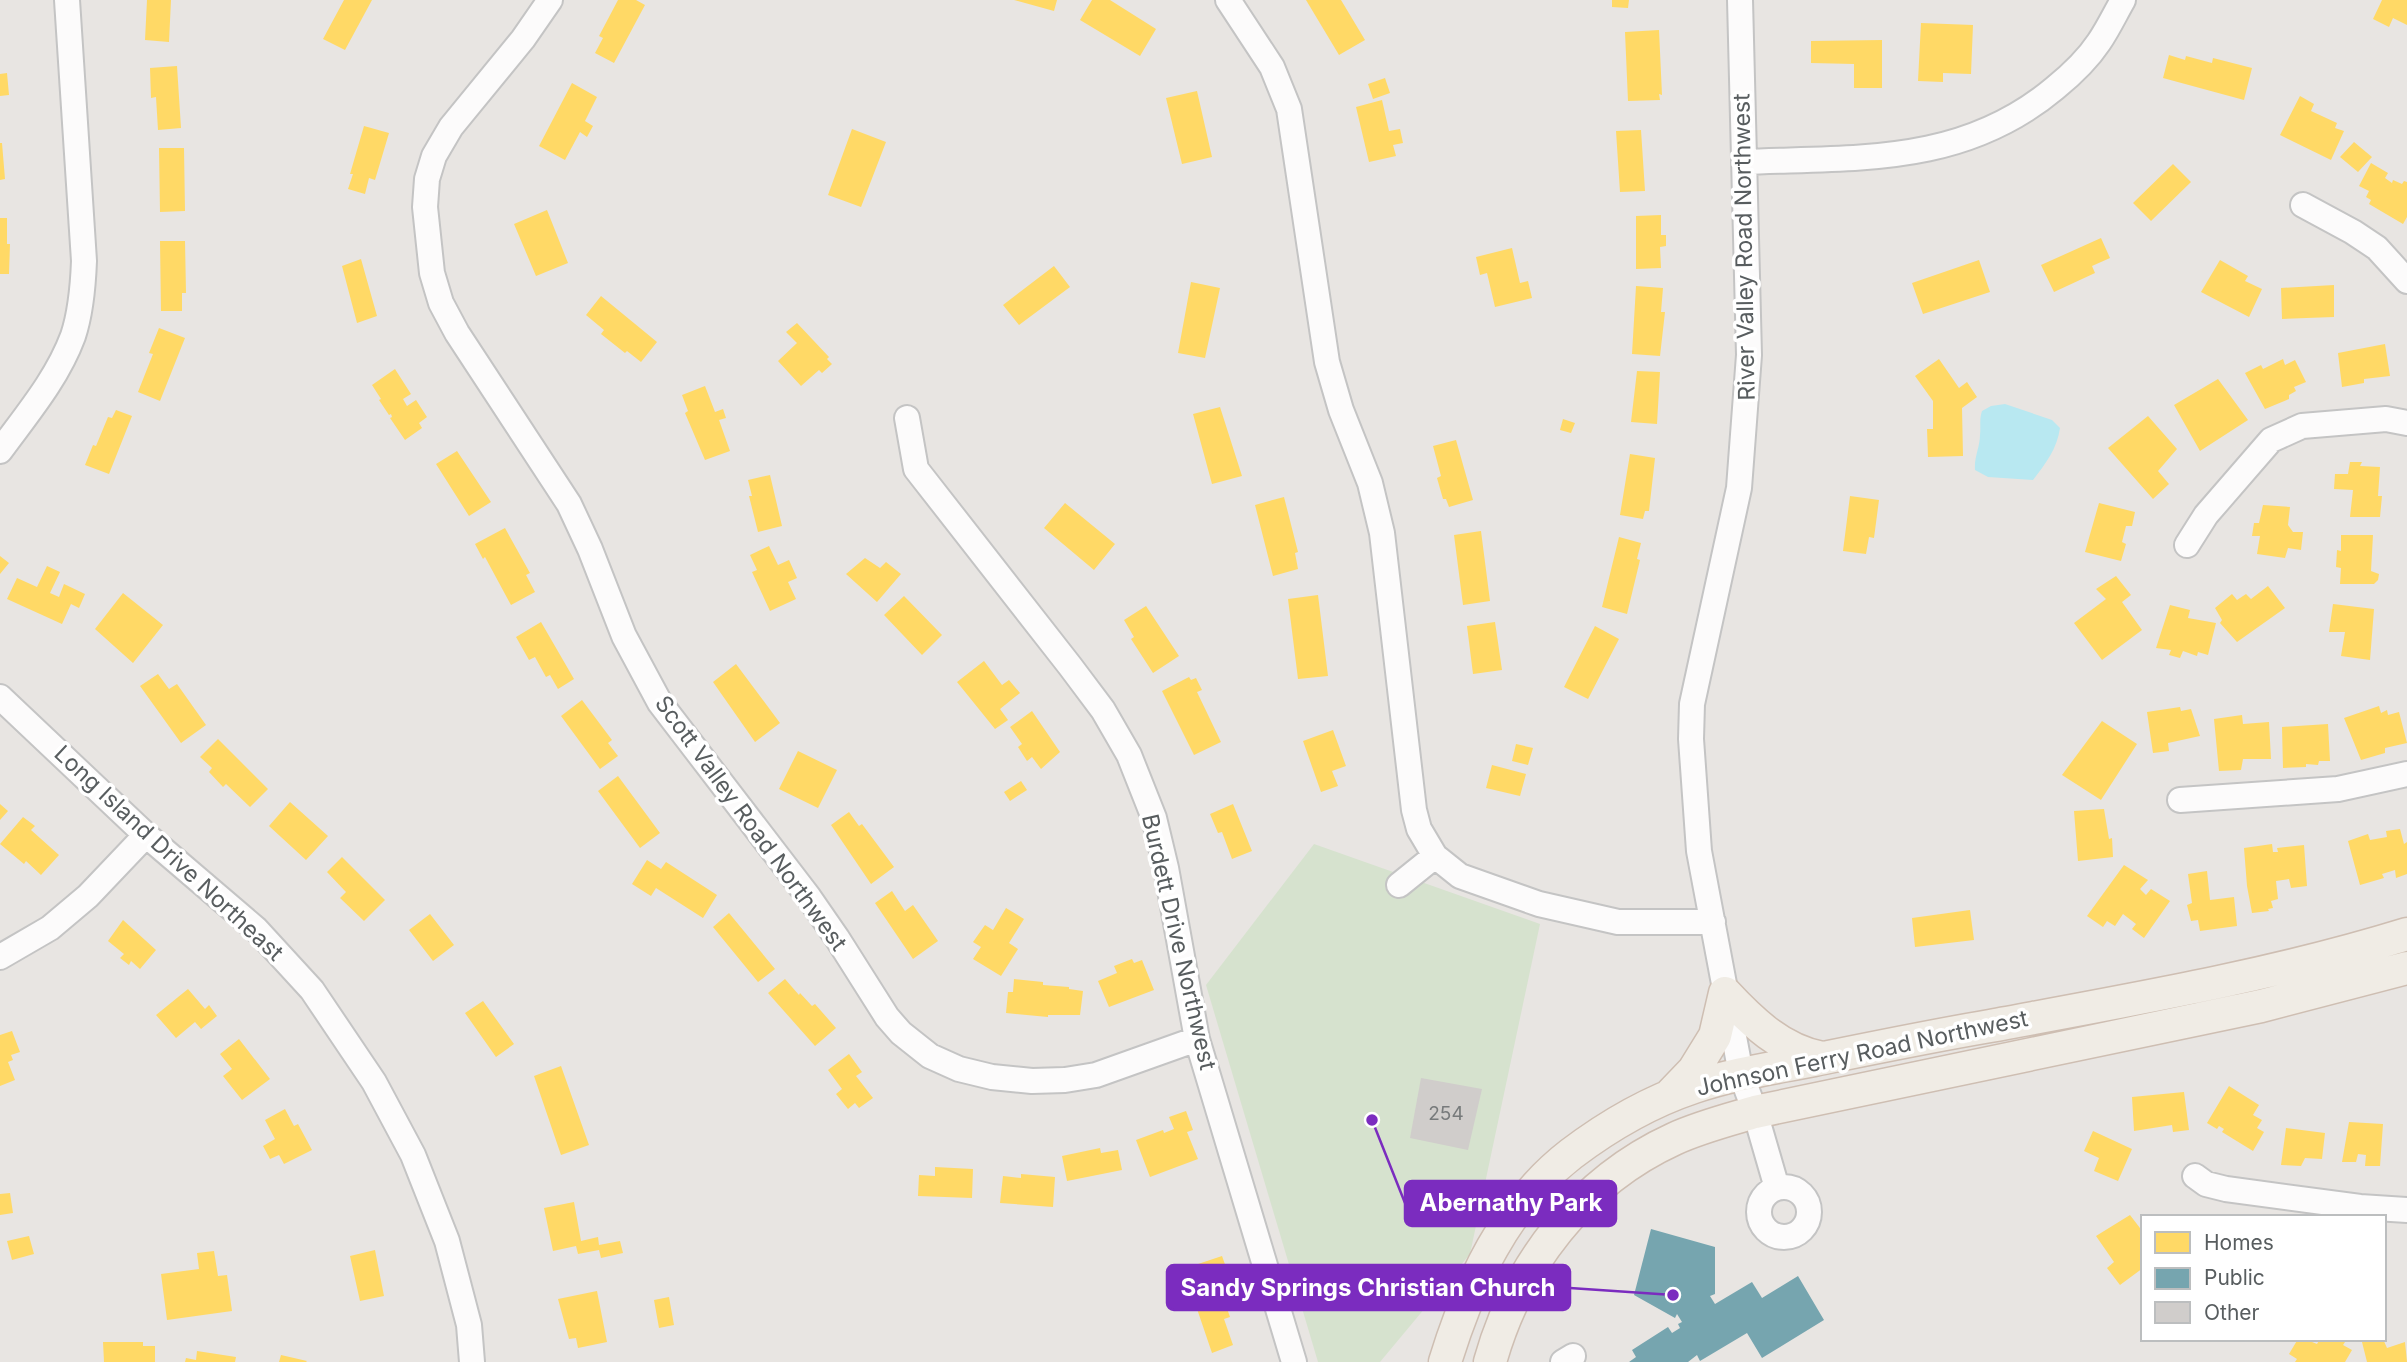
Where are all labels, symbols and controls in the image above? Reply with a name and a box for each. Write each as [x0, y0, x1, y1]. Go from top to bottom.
street label: River Valley Road Northwest [1727, 93, 1761, 401]
street label: Scott Valley Road Northwest [649, 690, 853, 956]
street label: Long Island Drive Northeast [49, 739, 290, 967]
street label: Burdett Drive Northwest [1136, 811, 1222, 1073]
street label: Johnson Ferry Road Northwest [1694, 1004, 2031, 1102]
house number: 254 [1428, 1102, 1464, 1125]
callout: Abernathy Park [1405, 1181, 1616, 1226]
text: Abernathy Park [1420, 1188, 1603, 1217]
legend [2141, 1215, 2386, 1341]
text: Homes [2204, 1230, 2274, 1255]
callout: Sandy Springs Christian Church [1167, 1265, 1570, 1310]
text: Public [2204, 1265, 2265, 1290]
text: Sandy Springs Christian Church [1181, 1273, 1555, 1302]
text: Other [2204, 1300, 2260, 1325]

